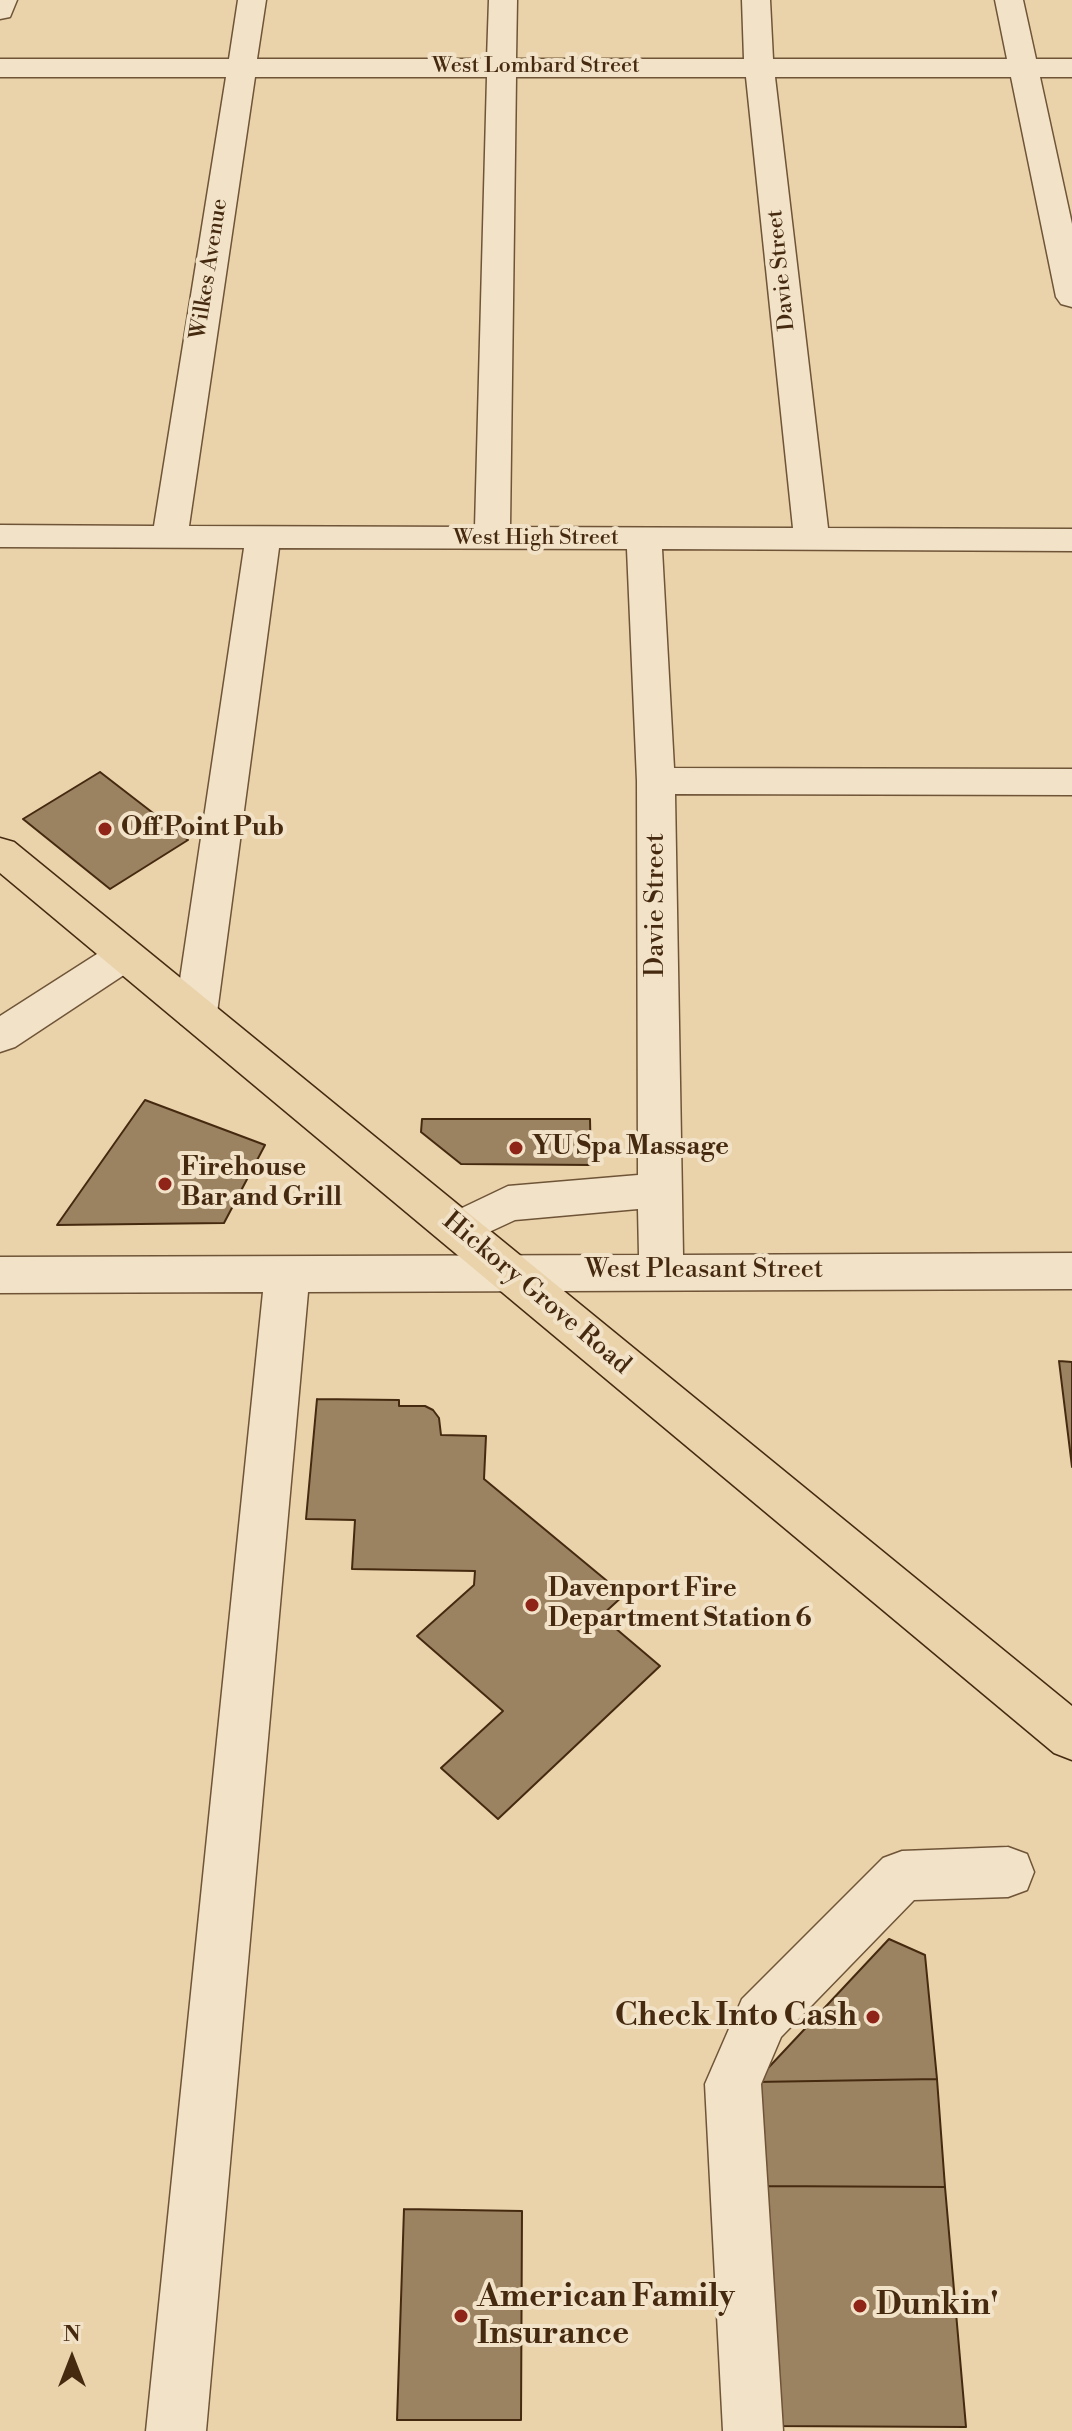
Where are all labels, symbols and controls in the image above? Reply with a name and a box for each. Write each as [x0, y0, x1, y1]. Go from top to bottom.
street label: West Lombard Street [432, 54, 640, 80]
street label: Wilkes Avenue [186, 197, 234, 341]
street label: Davie Street [763, 208, 801, 332]
street label: West High Street [453, 526, 619, 552]
place label: Off Point Pub [121, 813, 284, 845]
marker: Off Point Pub [96, 820, 114, 838]
street label: Davie Street [641, 833, 673, 977]
place label: YU Spa Massage [532, 1132, 729, 1164]
marker: YU Spa Massage [507, 1139, 525, 1157]
place label: Firehouse Bar and Grill [181, 1153, 342, 1214]
marker: Firehouse Bar and Grill [156, 1175, 174, 1193]
street label: Hickory Grove Road [436, 1206, 636, 1382]
street label: West Pleasant Street [585, 1255, 823, 1287]
place label: Davenport Fire Department Station 6 [548, 1574, 812, 1636]
marker: Davenport Fire Department Station 6 [523, 1596, 541, 1614]
place label: Check Into Cash [615, 1998, 857, 2036]
marker: Check Into Cash [864, 2008, 882, 2026]
place label: American Family Insurance [477, 2279, 735, 2354]
place label: Dunkin' [876, 2287, 998, 2325]
marker: Dunkin' [851, 2297, 869, 2315]
marker: American Family Insurance [452, 2307, 470, 2325]
north arrow [32, 2319, 112, 2399]
text: N [63, 2321, 81, 2348]

